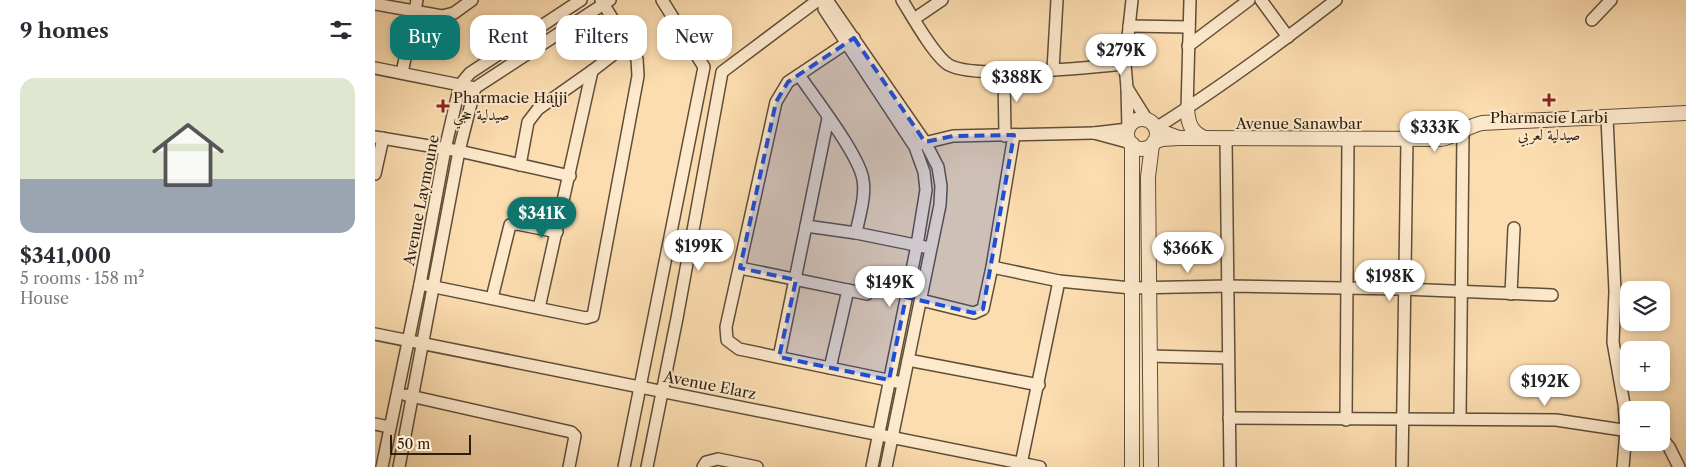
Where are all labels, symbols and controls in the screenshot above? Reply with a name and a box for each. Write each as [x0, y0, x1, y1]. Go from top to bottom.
chip: Buy [390, 15, 460, 60]
chip: Rent [470, 15, 546, 60]
chip: Filters [556, 15, 647, 60]
chip: New [657, 15, 732, 60]
icon: filters [327, 16, 355, 44]
text: 9 homes [20, 18, 109, 43]
pin: $279K [1086, 34, 1156, 76]
text: $279K [1096, 40, 1146, 60]
pin: $388K [982, 61, 1052, 103]
text: $388K [992, 67, 1042, 87]
place label: Pharmacie Hajji صيدلية حجي [453, 88, 568, 129]
marker: Pharmacie Larbi صيدلية لعربي [1543, 94, 1555, 106]
marker: Pharmacie Hajji صيدلية حجي [437, 100, 449, 112]
place label: Pharmacie Larbi صيدلية لعربي [1490, 108, 1608, 147]
icon: home [143, 110, 233, 200]
pin: $333K [1400, 110, 1470, 153]
street label: Avenue Sanawbar [1235, 114, 1363, 133]
text: $333K [1411, 117, 1459, 137]
street label: Avenue Laymoune [399, 133, 443, 268]
pin: $341K [507, 196, 577, 239]
text: $341K [518, 203, 566, 223]
pin: $199K [664, 230, 734, 272]
pin: $366K [1153, 232, 1223, 274]
text: $199K [675, 236, 723, 256]
text: $366K [1163, 238, 1213, 258]
text: $341,000 [20, 243, 111, 268]
pin: $198K [1355, 260, 1425, 302]
pin: $149K [855, 266, 925, 308]
text: $198K [1366, 266, 1414, 286]
text: 5 rooms · 158 m² [20, 268, 145, 288]
text: $149K [866, 272, 914, 292]
map controls [1620, 281, 1670, 451]
button: layers [1620, 281, 1670, 331]
text: House [20, 288, 69, 308]
button: + [1620, 341, 1670, 391]
pin: $192K [1510, 364, 1580, 407]
street label: Avenue Elarz [661, 367, 758, 403]
text: $192K [1521, 371, 1569, 391]
button: − [1620, 401, 1670, 451]
scale bar [390, 432, 471, 455]
text: 50 m [397, 435, 430, 453]

